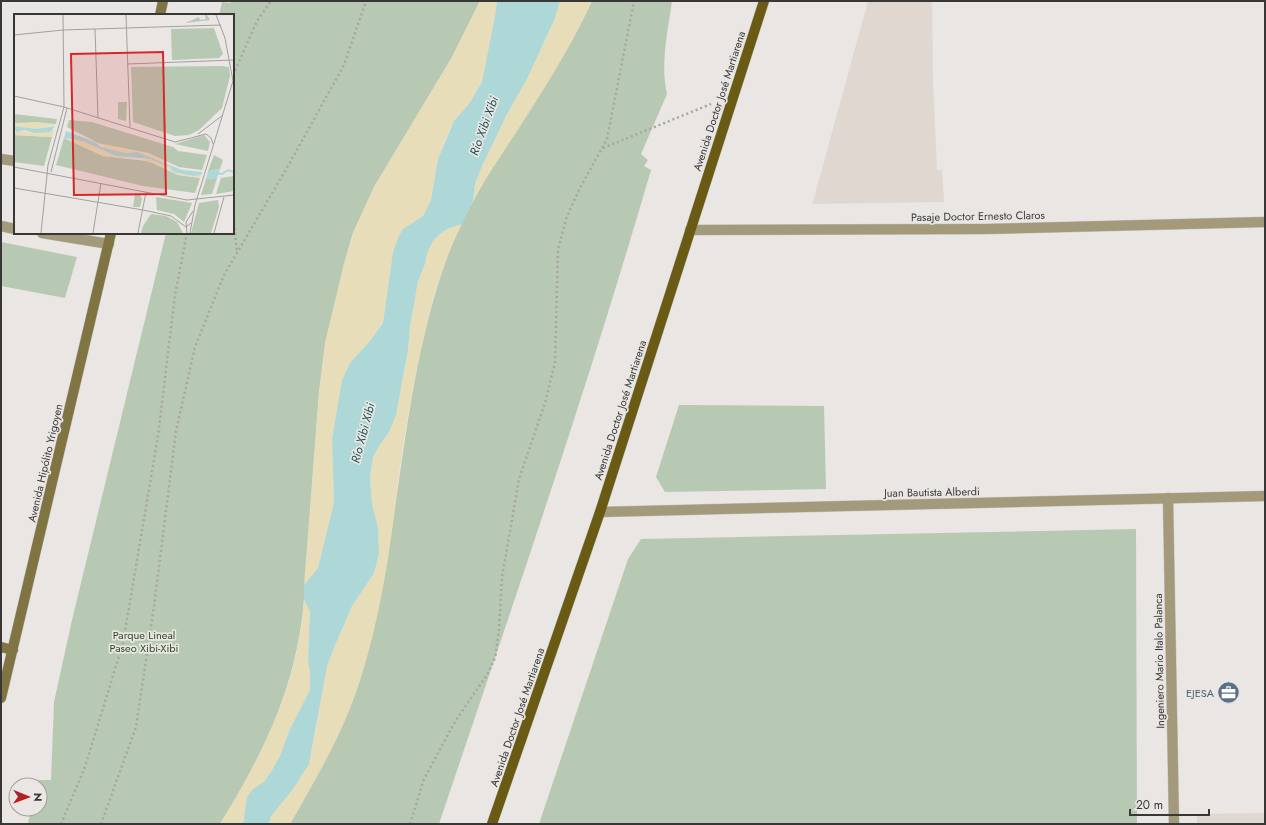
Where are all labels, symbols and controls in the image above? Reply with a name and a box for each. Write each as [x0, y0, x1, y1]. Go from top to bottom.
inset map [14, 14, 234, 234]
street label: Avenida Doctor José Martiarena [689, 29, 749, 173]
water label: Río Xibi Xibi [465, 93, 503, 158]
street label: Pasaje Doctor Ernesto Claros [911, 207, 1046, 225]
street label: Avenida Doctor José Martiarena [590, 338, 650, 482]
water label: Río Xibi Xibi [346, 400, 380, 465]
street label: Avenida Hipólito Yrigoyen [24, 402, 66, 524]
street label: Juan Bautista Alberdi [882, 483, 980, 501]
street label: Ingeniero Mario Italo Palanca [1150, 593, 1168, 729]
park label: Parque Lineal Paseo Xibi-Xibi [110, 627, 179, 656]
street label: Avenida Doctor José Martiarena [486, 645, 548, 789]
office icon: EJESA [1216, 680, 1242, 706]
place label: EJESA [1186, 685, 1215, 701]
north arrow [8, 777, 48, 817]
scale bar [1130, 791, 1209, 817]
text: N [30, 793, 46, 802]
text: 20 m [1136, 796, 1163, 814]

